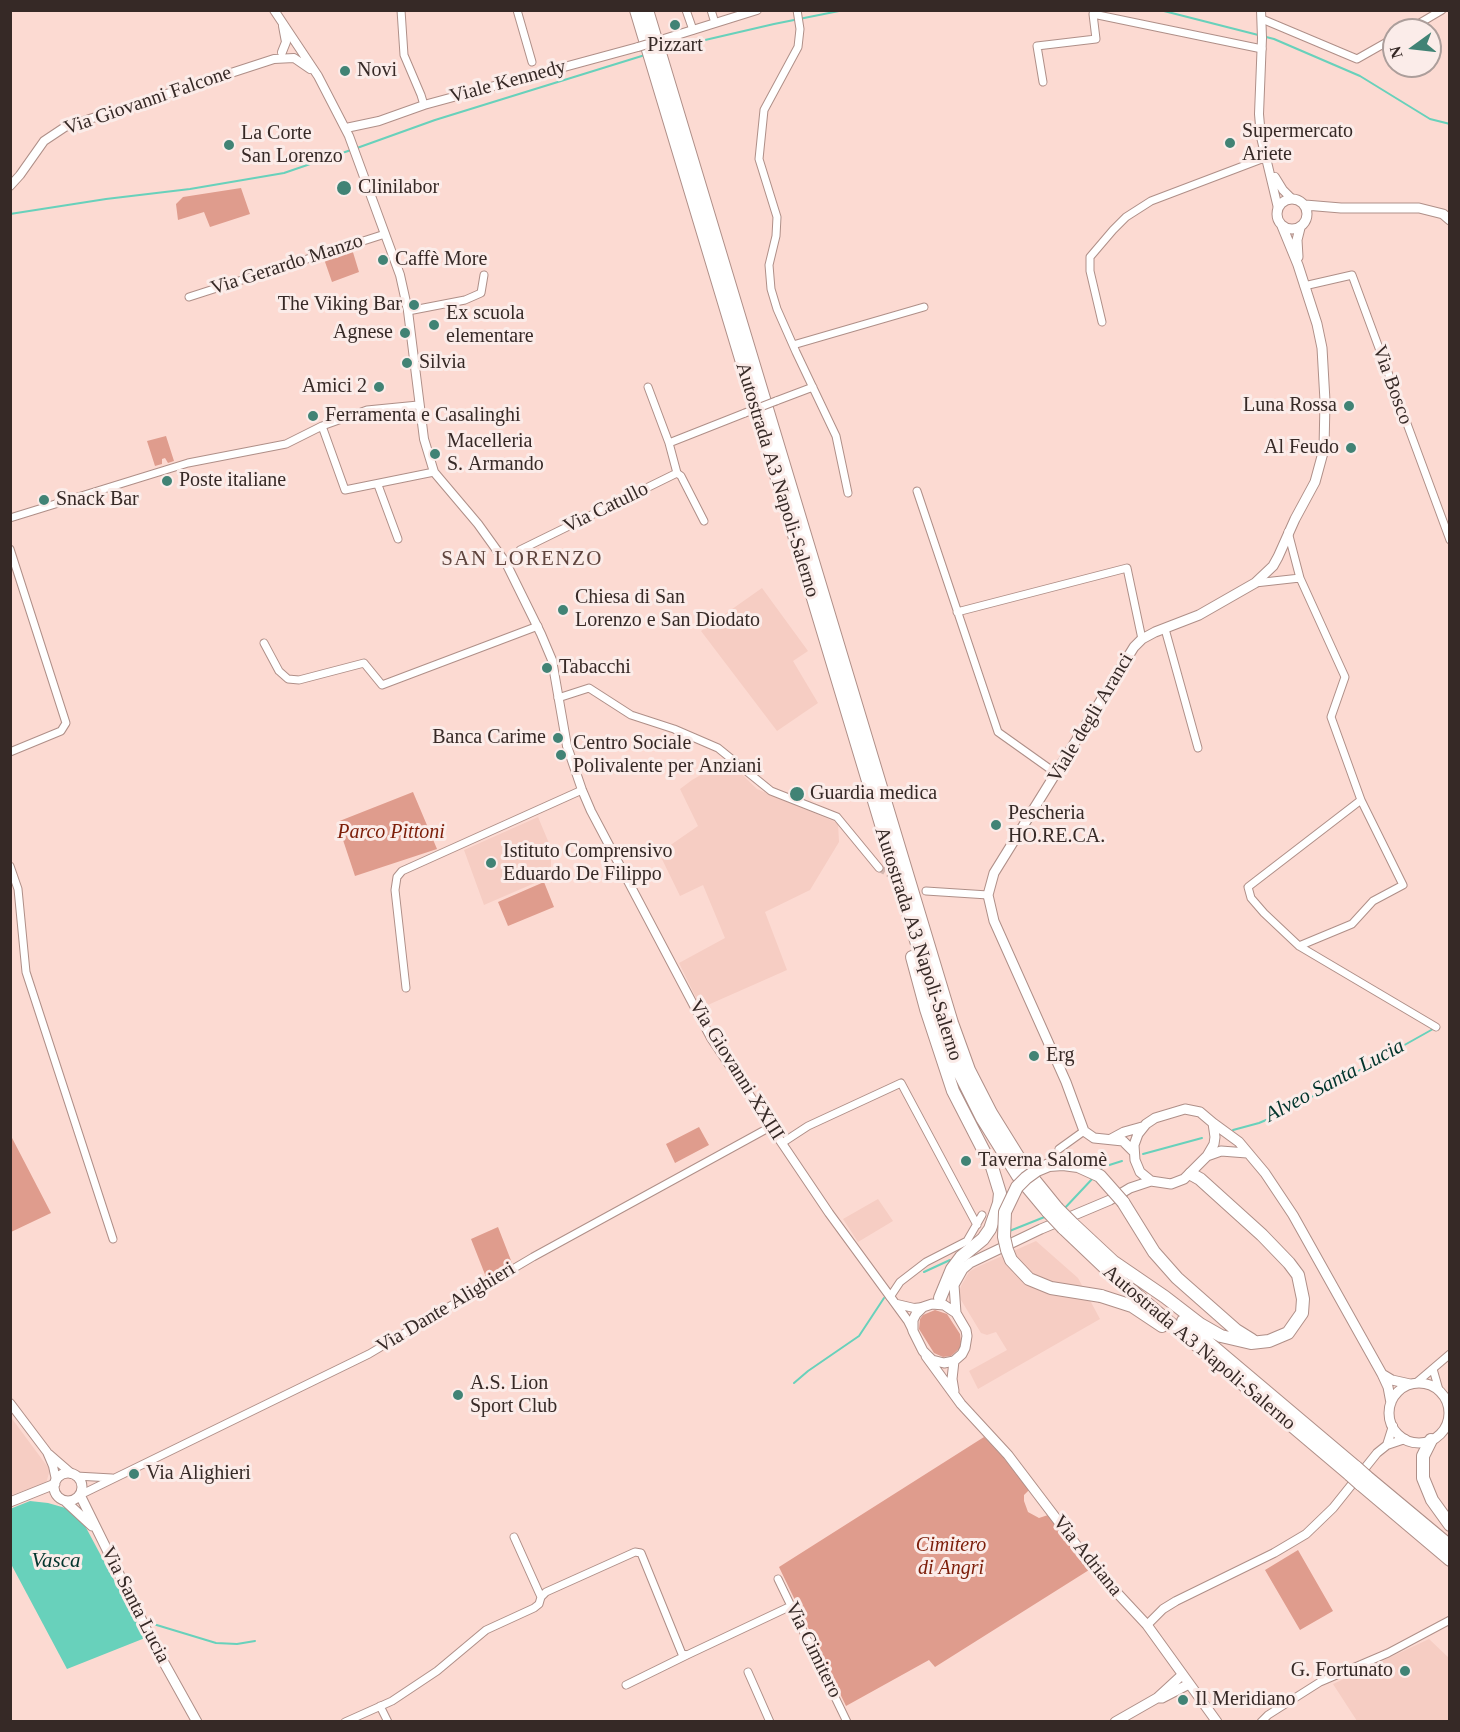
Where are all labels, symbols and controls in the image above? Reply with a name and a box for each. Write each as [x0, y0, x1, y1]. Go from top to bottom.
marker: Pizzart [668, 18, 682, 32]
north arrow [1382, 18, 1442, 78]
place label: Pizzart [647, 34, 703, 58]
text: N [1386, 44, 1406, 60]
street label: Viale Kennedy [447, 55, 569, 109]
place label: Novi [357, 59, 397, 83]
street label: Via Giovanni Falcone [61, 61, 235, 141]
marker: Novi [338, 64, 352, 78]
place label: Supermercato Ariete [1242, 120, 1353, 167]
place label: La Corte San Lorenzo [241, 122, 343, 169]
marker: Supermercato Ariete [1223, 136, 1237, 150]
marker: La Corte San Lorenzo [222, 138, 236, 152]
place label: Clinilabor [358, 176, 439, 200]
marker: Clinilabor [335, 179, 353, 197]
street label: Via Gerardo Manzo [208, 229, 366, 301]
place label: Caffè More [395, 248, 487, 272]
marker: Caffè More [376, 253, 390, 267]
place label: The Viking Bar [278, 293, 402, 317]
marker: The Viking Bar [407, 298, 421, 312]
place label: Ex scuola elementare [446, 302, 534, 349]
marker: Ex scuola elementare [427, 318, 441, 332]
place label: Agnese [333, 321, 393, 345]
marker: Agnese [398, 326, 412, 340]
street label: Via Bosco [1367, 342, 1417, 428]
place label: Silvia [419, 351, 466, 375]
marker: Silvia [400, 356, 414, 370]
street label: Autostrada A3 Napoli-Salerno [730, 360, 824, 600]
place label: Amici 2 [302, 375, 367, 399]
marker: Amici 2 [372, 380, 386, 394]
place label: Luna Rossa [1243, 394, 1337, 418]
marker: Luna Rossa [1342, 399, 1356, 413]
place label: Ferramenta e Casalinghi [325, 404, 520, 428]
marker: Ferramenta e Casalinghi [306, 409, 320, 423]
place label: Macelleria S. Armando [447, 430, 544, 477]
place label: Al Feudo [1264, 436, 1339, 460]
marker: Al Feudo [1344, 441, 1358, 455]
marker: Macelleria S. Armando [428, 447, 442, 461]
place label: Poste italiane [179, 469, 286, 493]
marker: Poste italiane [160, 474, 174, 488]
street label: Via Catullo [560, 477, 652, 539]
place label: Snack Bar [56, 488, 139, 512]
marker: Snack Bar [37, 493, 51, 507]
district label: SAN LORENZO [441, 546, 603, 572]
place label: Chiesa di San Lorenzo e San Diodato [575, 586, 760, 633]
marker: Chiesa di San Lorenzo e San Diodato [556, 603, 570, 617]
street label: Viale degli Aranci [1043, 649, 1139, 787]
place label: Tabacchi [559, 656, 631, 680]
marker: Tabacchi [540, 661, 554, 675]
place label: Banca Carime [432, 726, 546, 750]
marker: Banca Carime [551, 731, 565, 745]
place label: Centro Sociale Polivalente per Anziani [573, 732, 762, 779]
marker: Centro Sociale Polivalente per Anziani [554, 748, 568, 762]
place label: Guardia medica [810, 782, 937, 806]
marker: Guardia medica [788, 785, 806, 803]
place label: Pescheria HO.RE.CA. [1008, 802, 1105, 849]
marker: Pescheria HO.RE.CA. [989, 818, 1003, 832]
park label: Parco Pittoni [337, 821, 445, 845]
street label: Autostrada A3 Napoli-Salerno [869, 824, 967, 1064]
place label: Istituto Comprensivo Eduardo De Filippo [503, 840, 672, 887]
marker: Istituto Comprensivo Eduardo De Filippo [484, 856, 498, 870]
street label: Via Giovanni XXIII [683, 995, 789, 1145]
water label: Alveo Santa Lucia [1261, 1034, 1409, 1128]
place label: Erg [1046, 1044, 1075, 1068]
marker: Erg [1027, 1049, 1041, 1063]
place label: Taverna Salomè [978, 1149, 1107, 1173]
marker: Taverna Salomè [959, 1154, 973, 1168]
street label: Via Dante Alighieri [372, 1257, 520, 1359]
street label: Autostrada A3 Napoli-Salerno [1098, 1260, 1300, 1436]
place label: A.S. Lion Sport Club [470, 1372, 557, 1419]
marker: A.S. Lion Sport Club [451, 1388, 465, 1402]
place label: Via Alighieri [146, 1462, 251, 1486]
marker: Via Alighieri [127, 1467, 141, 1481]
street label: Via Adriana [1047, 1511, 1127, 1601]
park label: Cimitero di Angri [916, 1534, 986, 1581]
street label: Via Santa Lucia [95, 1543, 175, 1667]
water label: Vasca [32, 1548, 80, 1574]
street label: Via Cimitero [779, 1598, 847, 1702]
place label: G. Fortunato [1291, 1659, 1393, 1683]
marker: G. Fortunato [1398, 1664, 1412, 1678]
place label: Il Meridiano [1195, 1688, 1296, 1712]
marker: Il Meridiano [1176, 1693, 1190, 1707]

